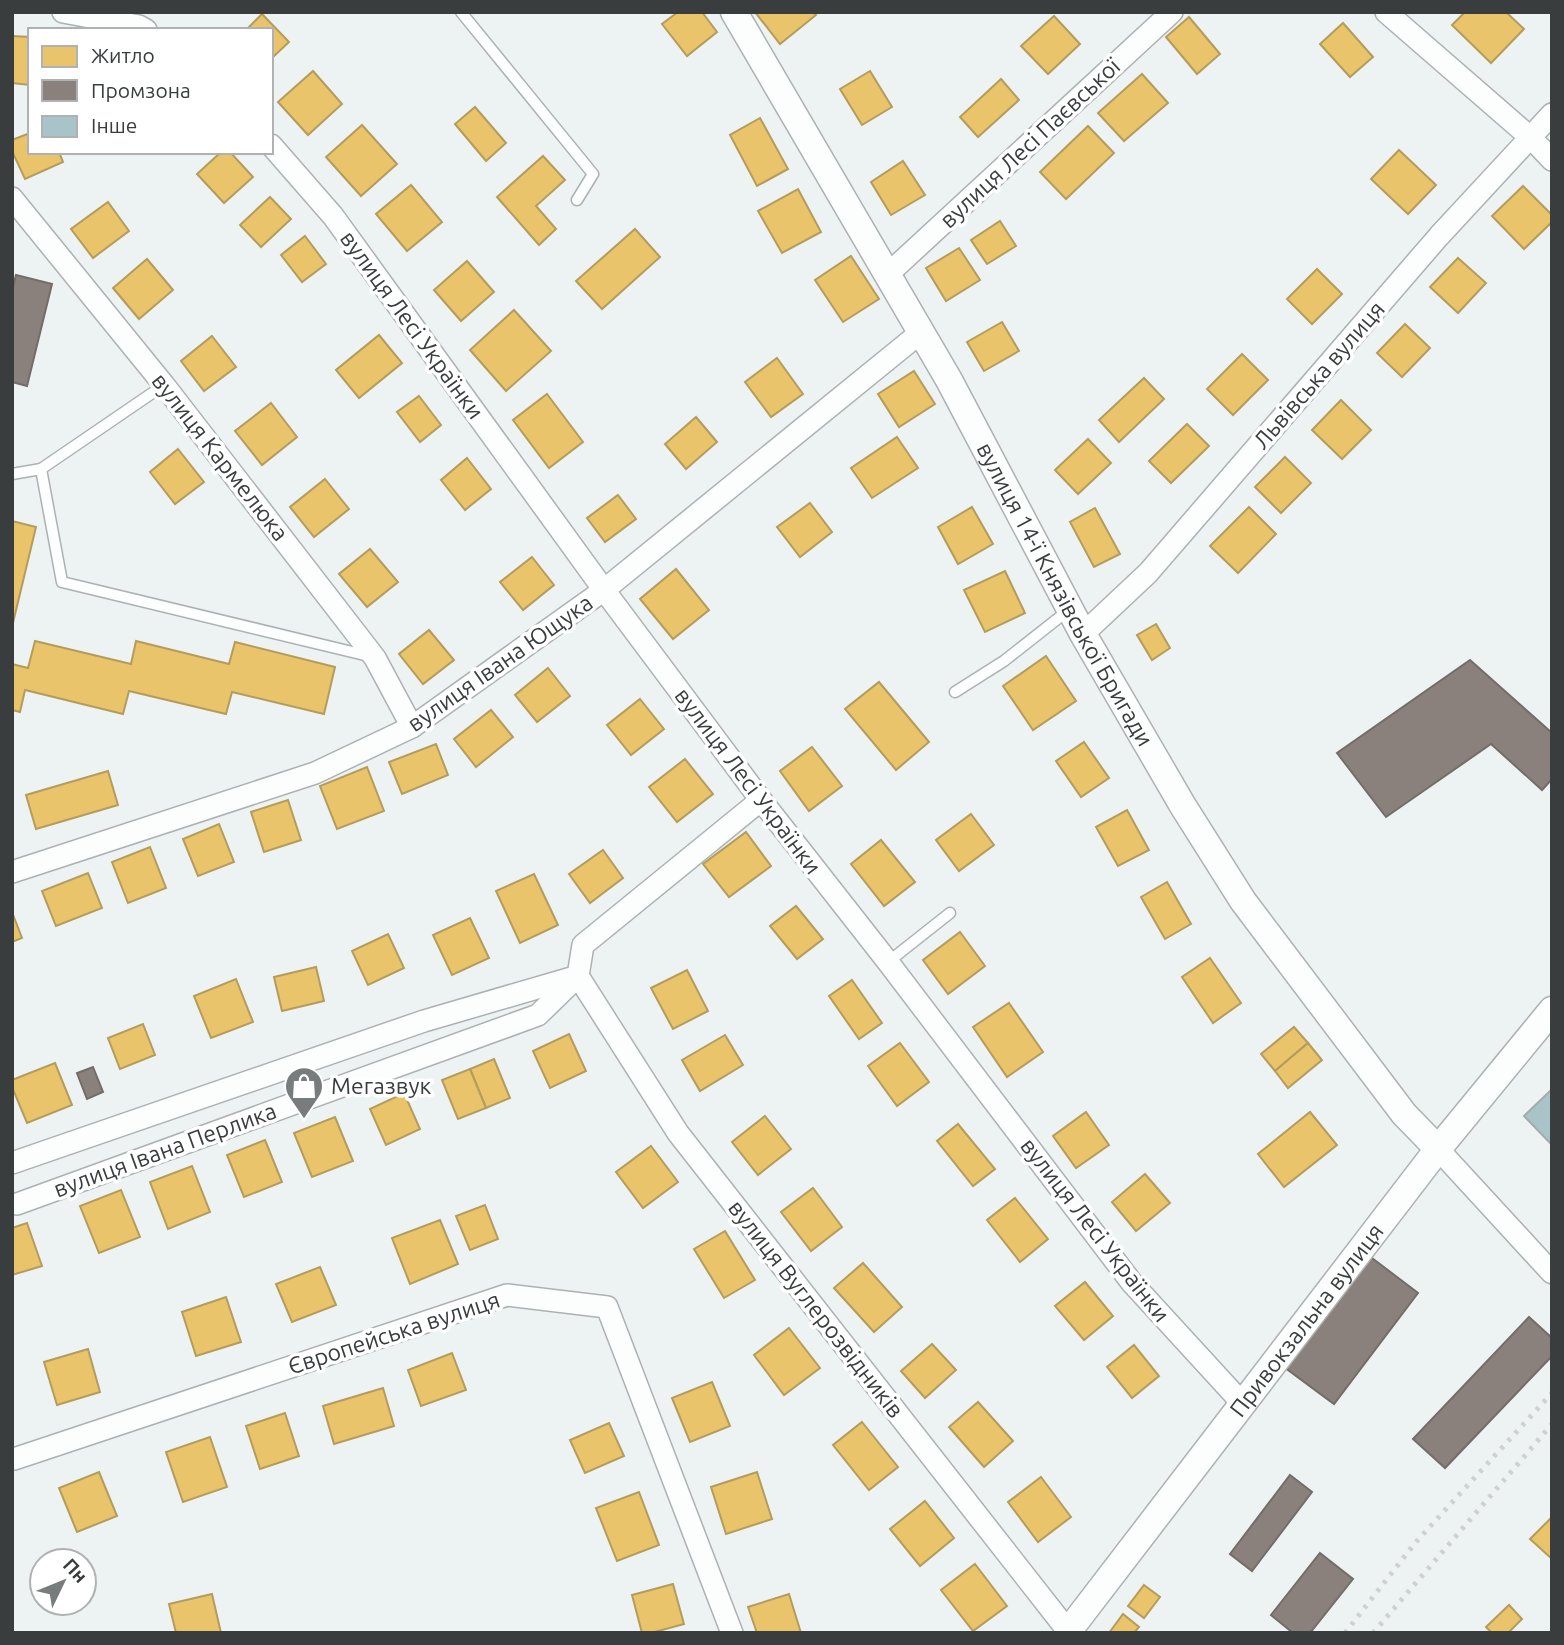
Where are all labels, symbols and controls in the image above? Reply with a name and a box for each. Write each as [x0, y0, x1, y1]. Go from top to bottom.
legend [28, 28, 273, 154]
text: Житло [91, 43, 155, 67]
street label: вулиця Лесі Паєвської [935, 53, 1125, 232]
text: Промзона [91, 78, 191, 102]
text: Інше [91, 113, 137, 137]
street label: вулиця Лесі Українки [336, 226, 489, 423]
street label: Львівська вулиця [1248, 296, 1389, 453]
street label: вулиця Кармелюка [147, 368, 293, 545]
street label: вулиця 14-ї Князівської Бригади [972, 438, 1158, 750]
street label: вулиця Івана Ющука [402, 589, 597, 736]
street label: вулиця Лесі Українки [670, 683, 826, 878]
shop icon: Мегазвук [283, 1065, 325, 1120]
place label: Мегазвук [331, 1073, 432, 1098]
street label: вулиця Івана Перлика [50, 1098, 280, 1201]
street label: вулиця Лесі Українки [1016, 1133, 1175, 1326]
street label: вулиця Вуглерозвідників [724, 1195, 909, 1422]
street label: Привокзальна вулиця [1225, 1219, 1388, 1421]
street label: Європейська вулиця [285, 1286, 503, 1379]
north arrow [28, 1547, 98, 1617]
text: Пн [59, 1554, 92, 1587]

